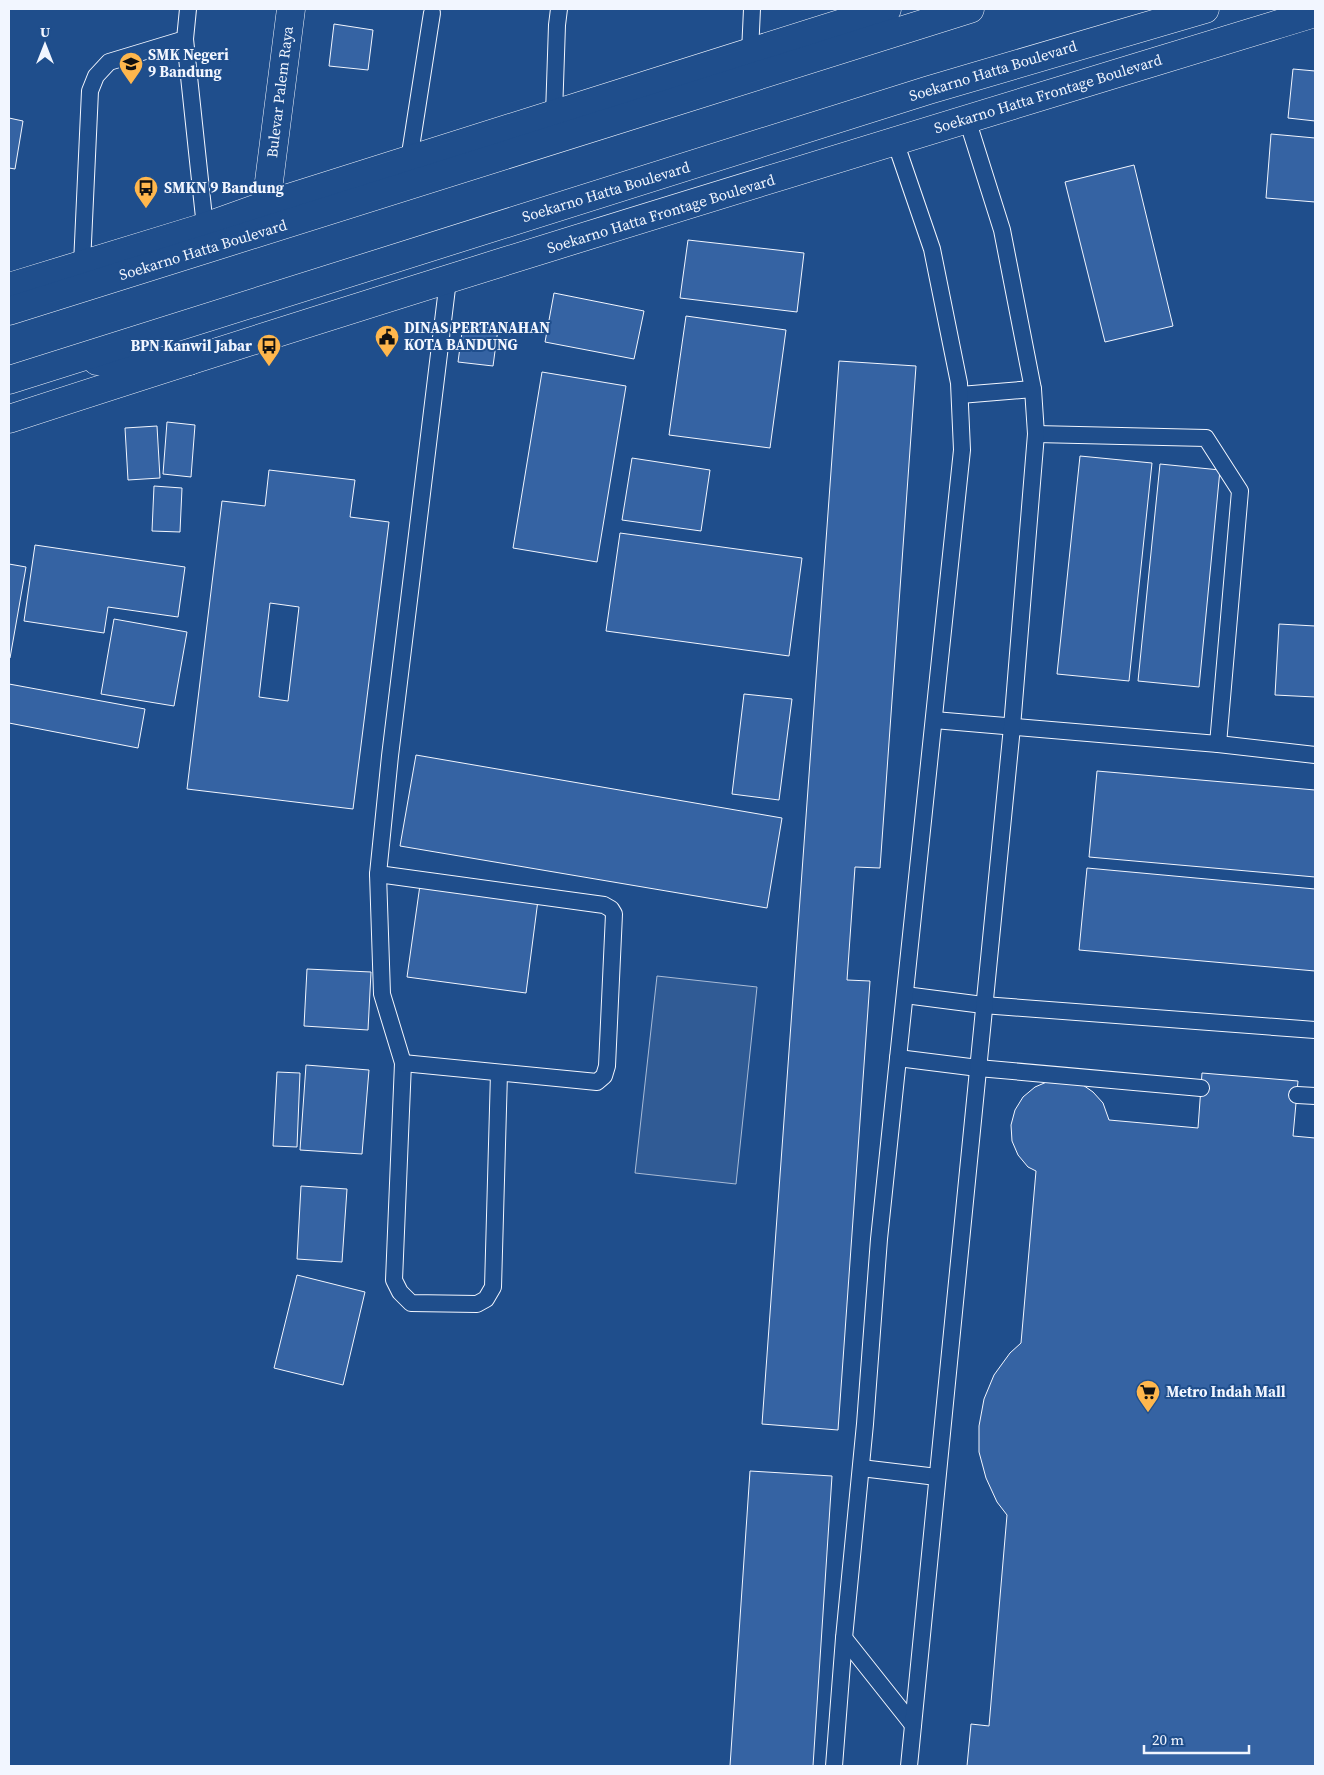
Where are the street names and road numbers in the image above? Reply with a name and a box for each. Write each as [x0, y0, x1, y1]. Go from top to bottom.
street label: Bulevar Palem Raya [261, 25, 298, 159]
street label: Soekarno Hatta Boulevard [906, 35, 1080, 106]
street label: Soekarno Hatta Frontage Boulevard [931, 49, 1165, 138]
street label: Soekarno Hatta Boulevard [519, 156, 693, 227]
street label: Soekarno Hatta Frontage Boulevard [544, 169, 778, 258]
street label: Soekarno Hatta Boulevard [116, 214, 290, 285]

